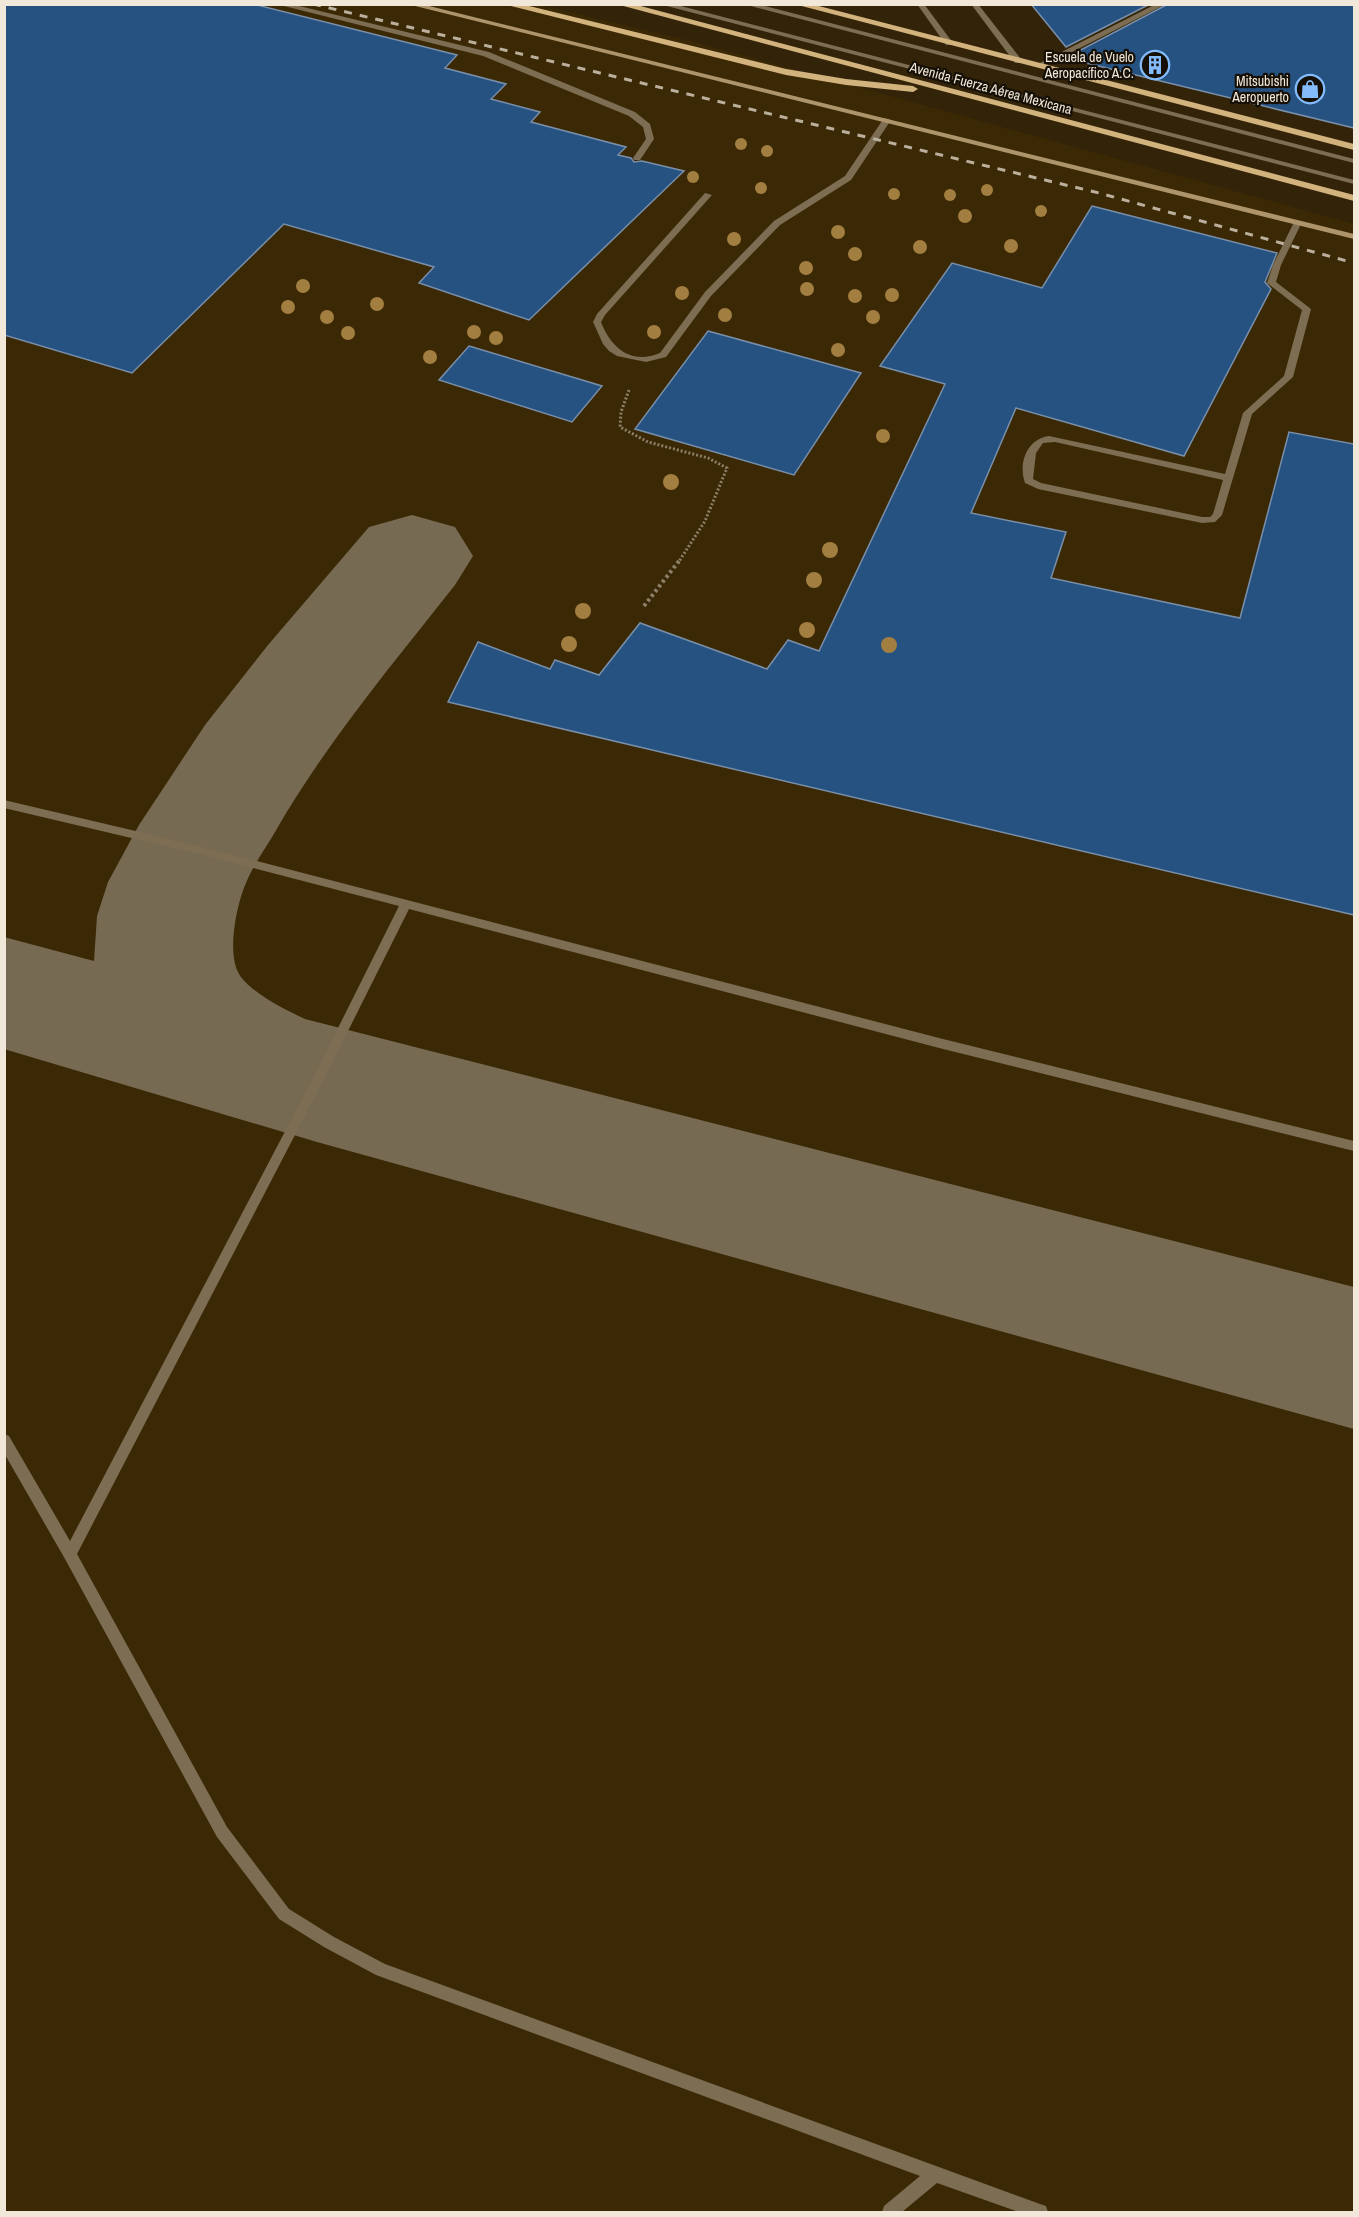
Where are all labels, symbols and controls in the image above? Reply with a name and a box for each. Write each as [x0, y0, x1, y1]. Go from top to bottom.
place label: Escuela de Vuelo Aeropacífico A.C. [1044, 48, 1134, 82]
building icon: Escuela de Vuelo Aeropacífico A.C. [1139, 49, 1171, 81]
street label: Avenida Fuerza Aérea Mexicana [907, 57, 1075, 118]
place label: Mitsubishi Aeropuerto [1231, 72, 1289, 106]
shop icon: Mitsubishi Aeropuerto [1294, 73, 1326, 105]

